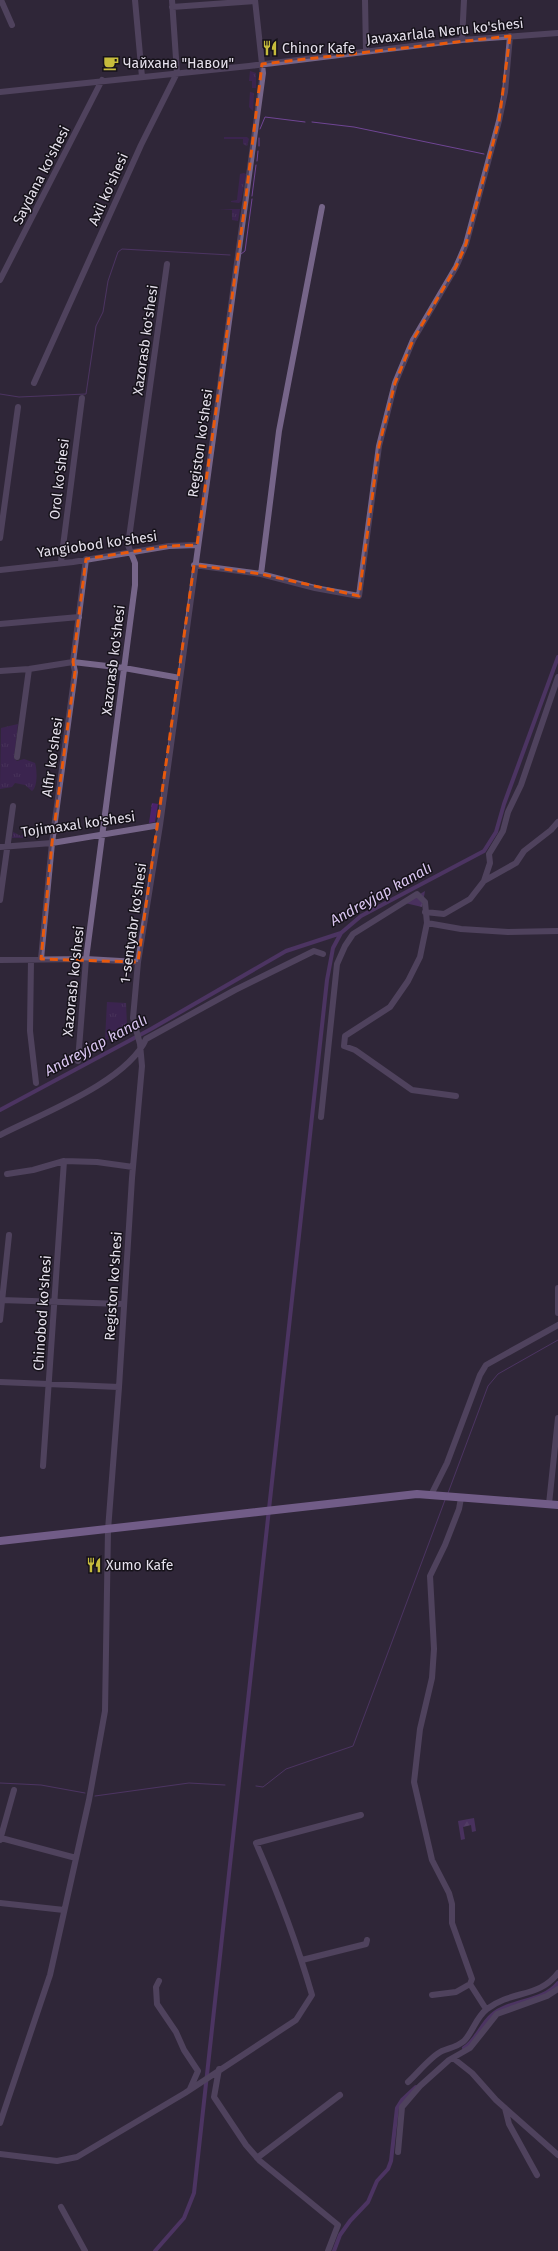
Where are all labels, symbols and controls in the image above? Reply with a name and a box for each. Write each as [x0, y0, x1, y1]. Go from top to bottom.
street label: Javaxarlala Neru ko'shesi [366, 15, 524, 48]
restaurant icon: Chinor Kafe [261, 39, 279, 57]
place label: Chinor Kafe [282, 40, 355, 57]
cafe icon: Чайхана "Навои" [102, 54, 120, 72]
place label: Чайхана "Навои" [123, 55, 234, 72]
street label: Saydana ko'shesi [9, 123, 74, 227]
street label: Axil ko'shesi [85, 150, 132, 228]
street label: Xazorasb ko'shesi [129, 284, 162, 396]
street label: Registon ko'shesi [184, 388, 217, 498]
street label: Orol ko'shesi [46, 438, 73, 521]
street label: Yangiobod ko'shesi [36, 528, 158, 561]
street label: Xazorasb ko'shesi [98, 604, 129, 716]
street label: Alfir ko'shesi [39, 716, 66, 798]
street label: Tojimaxal ko'shesi [20, 808, 136, 841]
water label: Andreyjap kanalı [326, 858, 435, 930]
street label: 1-sentyabr ko'shesi [117, 862, 150, 984]
street label: Xazorasb ko'shesi [59, 925, 88, 1037]
water label: Andreyjap kanalı [41, 1010, 151, 1080]
street label: Registon ko'shesi [101, 1231, 126, 1341]
street label: Chinobod ko'shesi [30, 1255, 55, 1371]
restaurant icon: Xumo Kafe [85, 1556, 103, 1574]
place label: Xumo Kafe [106, 1557, 173, 1574]

